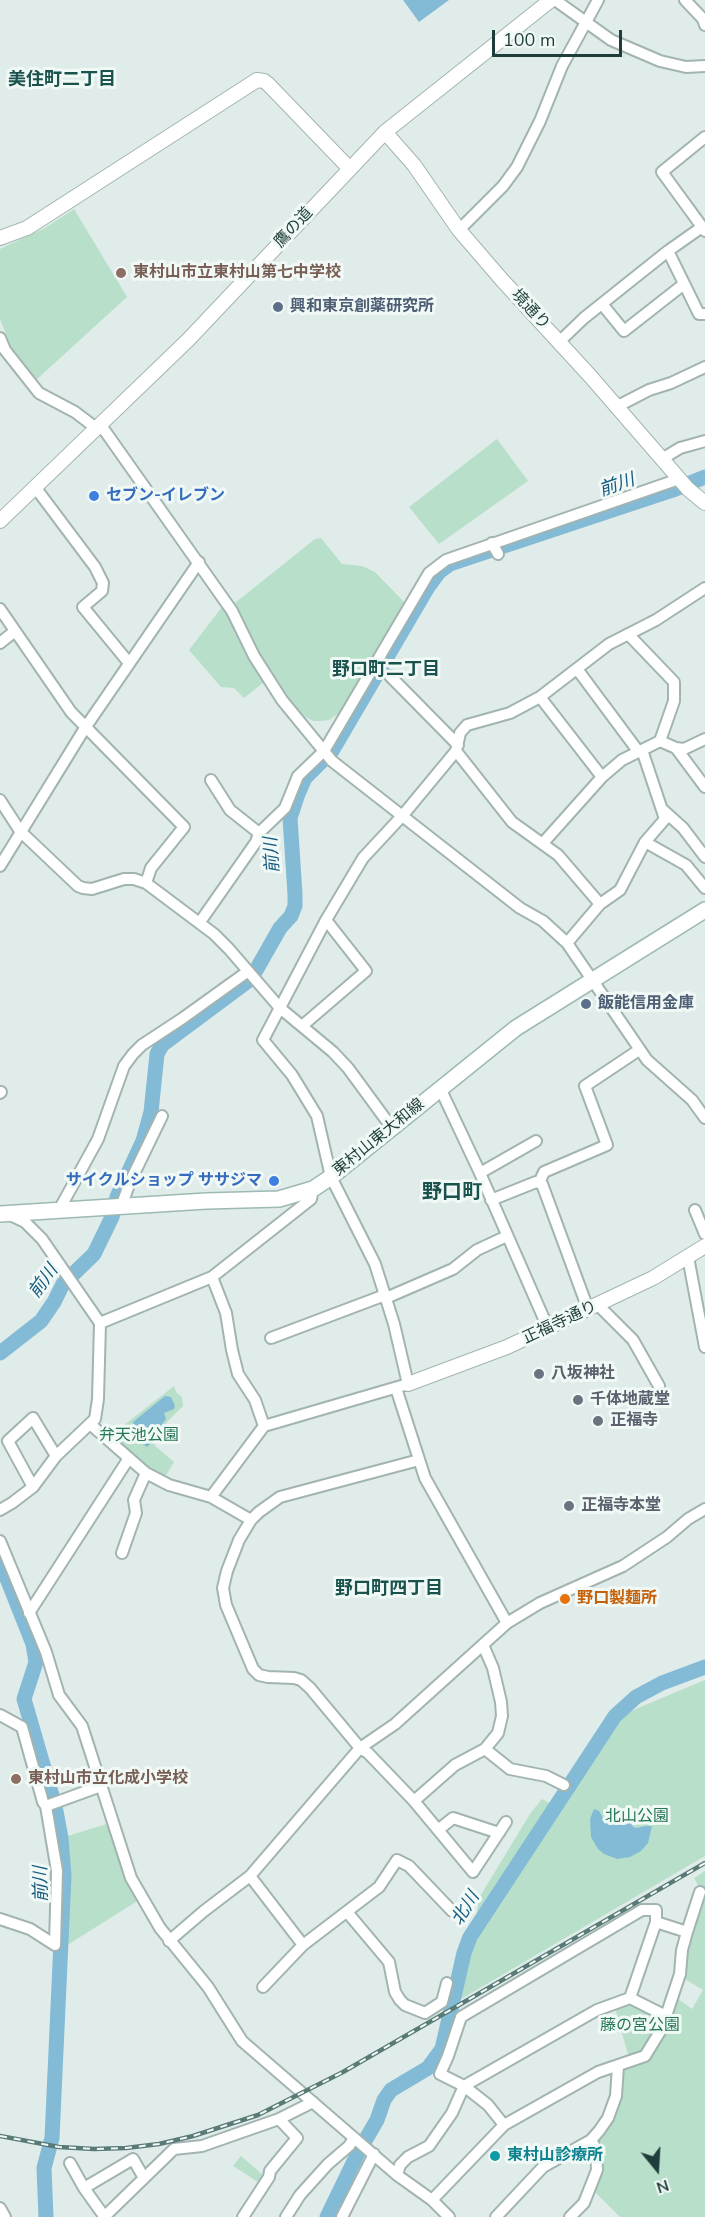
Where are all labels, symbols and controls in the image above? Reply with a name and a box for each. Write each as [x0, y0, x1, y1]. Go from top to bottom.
scale bar [495, 18, 626, 56]
text: 100 m [503, 28, 555, 52]
district label: 美住町二丁目 [8, 70, 116, 92]
street label: 鷹の道 [271, 204, 317, 252]
place label: 東村山市立東村山第七中学校 [133, 263, 341, 283]
marker: 東村山市立東村山第七中学校 [114, 266, 128, 280]
street label: 境通り [507, 286, 553, 334]
place label: 興和東京創薬研究所 [290, 297, 434, 317]
marker: 興和東京創薬研究所 [271, 300, 285, 314]
water label: 前川 [596, 470, 638, 502]
place label: セブン-イレブン [106, 486, 225, 506]
marker: セブン-イレブン [87, 489, 101, 503]
district label: 野口町二丁目 [332, 660, 440, 682]
water label: 前川 [261, 836, 285, 874]
place label: 飯能信用金庫 [598, 994, 694, 1014]
marker: 飯能信用金庫 [579, 997, 593, 1011]
street label: 東村山東大和線 [329, 1095, 429, 1181]
place label: サイクルショップ ササジマ [66, 1171, 262, 1191]
marker: サイクルショップ ササジマ [267, 1174, 281, 1188]
district label: 野口町 [422, 1181, 482, 1205]
water label: 前川 [25, 1261, 63, 1303]
street label: 正福寺通り [520, 1297, 600, 1349]
place label: 八坂神社 [551, 1364, 615, 1384]
marker: 八坂神社 [532, 1367, 546, 1381]
place label: 千体地蔵堂 [590, 1390, 670, 1410]
marker: 千体地蔵堂 [571, 1393, 585, 1407]
place label: 正福寺 [610, 1411, 658, 1431]
marker: 正福寺 [591, 1414, 605, 1428]
park label: 弁天池公園 [99, 1426, 179, 1446]
place label: 正福寺本堂 [581, 1496, 661, 1516]
marker: 正福寺本堂 [562, 1499, 576, 1513]
district label: 野口町四丁目 [335, 1579, 443, 1601]
place label: 野口製麺所 [577, 1589, 657, 1609]
marker: 野口製麺所 [558, 1592, 572, 1606]
place label: 東村山市立化成小学校 [28, 1769, 188, 1789]
marker: 東村山市立化成小学校 [9, 1772, 23, 1786]
park label: 北山公園 [605, 1807, 669, 1827]
water label: 前川 [31, 1866, 53, 1902]
water label: 北川 [447, 1888, 485, 1930]
park label: 藤の宮公園 [600, 2016, 680, 2036]
north arrow [627, 2139, 687, 2199]
place label: 東村山診療所 [507, 2146, 603, 2166]
marker: 東村山診療所 [488, 2149, 502, 2163]
text: N [653, 2174, 672, 2198]

